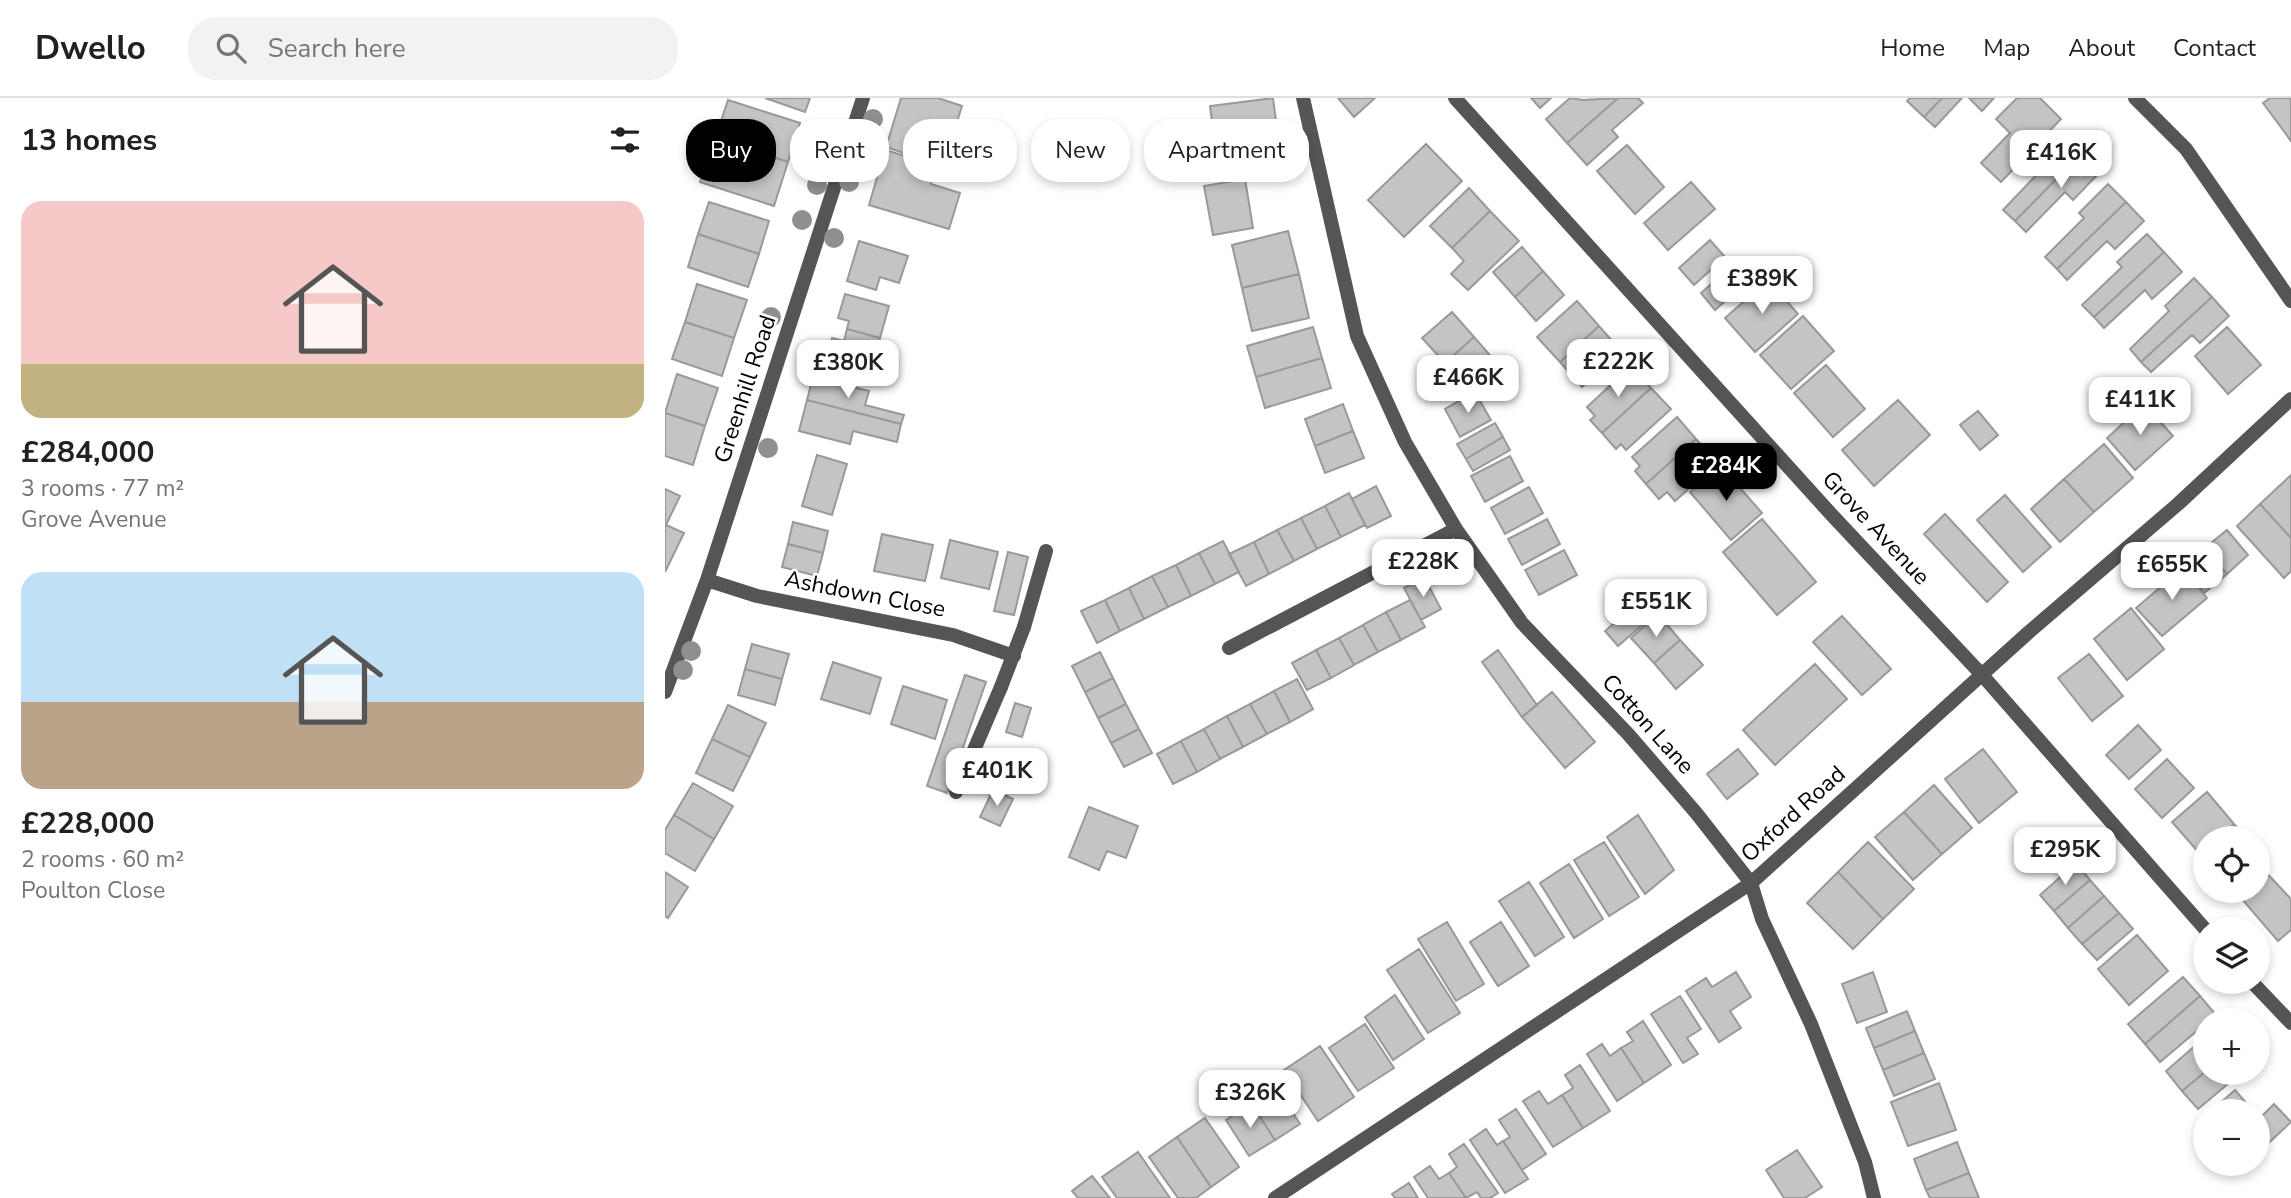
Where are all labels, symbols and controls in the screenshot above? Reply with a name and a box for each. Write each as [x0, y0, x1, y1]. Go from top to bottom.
search box [188, 17, 678, 80]
text: Dwello [35, 26, 146, 71]
icon: search [212, 29, 250, 67]
text: Search here [268, 31, 406, 66]
text: Home [1880, 32, 1945, 64]
text: Map [1983, 32, 2030, 64]
text: About [2068, 32, 2135, 64]
text: Contact [2173, 32, 2256, 64]
chip: Buy [686, 119, 776, 182]
chip: Rent [790, 119, 889, 182]
chip: Filters [903, 119, 1017, 182]
chip: New [1031, 119, 1130, 182]
chip: Apartment [1144, 119, 1309, 182]
text: 13 homes [21, 120, 157, 161]
icon: filters [606, 121, 644, 159]
pin: £416K [2012, 130, 2110, 190]
text: £416K [2026, 137, 2096, 168]
icon: home [270, 246, 396, 372]
pin: £389K [1713, 256, 1811, 316]
text: £389K [1727, 263, 1797, 294]
street label: Greenhill Road [707, 311, 783, 467]
pin: £222K [1569, 340, 1667, 399]
pin: £380K [799, 341, 897, 400]
text: £222K [1583, 346, 1653, 377]
text: £380K [813, 347, 883, 378]
pin: £466K [1419, 356, 1517, 415]
text: £466K [1433, 362, 1503, 393]
pin: £411K [2091, 378, 2189, 437]
text: £411K [2105, 384, 2175, 415]
text: £284,000 [21, 432, 154, 473]
pin: £284K [1677, 444, 1775, 503]
text: £284K [1691, 450, 1761, 481]
street label: Grove Avenue [1815, 464, 1937, 592]
text: 3 rooms · 77 m² [21, 473, 184, 504]
text: Grove Avenue [21, 504, 167, 535]
pin: £228K [1374, 540, 1472, 599]
pin: £655K [2123, 542, 2221, 602]
text: £228K [1388, 546, 1458, 577]
text: £655K [2137, 549, 2207, 580]
street label: Ashdown Close [782, 563, 948, 625]
pin: £551K [1607, 580, 1705, 639]
text: £551K [1621, 586, 1691, 617]
icon: home [270, 617, 396, 743]
street label: Cotton Lane [1595, 667, 1701, 781]
pin: £401K [948, 748, 1046, 808]
text: £401K [962, 755, 1032, 786]
street label: Oxford Road [1734, 759, 1852, 869]
text: £228,000 [21, 803, 154, 844]
map controls [2193, 826, 2270, 1176]
button: locate [2193, 826, 2270, 903]
pin: £295K [2016, 828, 2114, 887]
text: £295K [2030, 834, 2100, 865]
text: 2 rooms · 60 m² [21, 844, 184, 875]
text: Poulton Close [21, 875, 165, 906]
button: layers [2193, 917, 2270, 994]
button: + [2193, 1008, 2270, 1085]
pin: £326K [1201, 1070, 1299, 1130]
text: £326K [1215, 1077, 1285, 1108]
button: − [2193, 1099, 2270, 1176]

